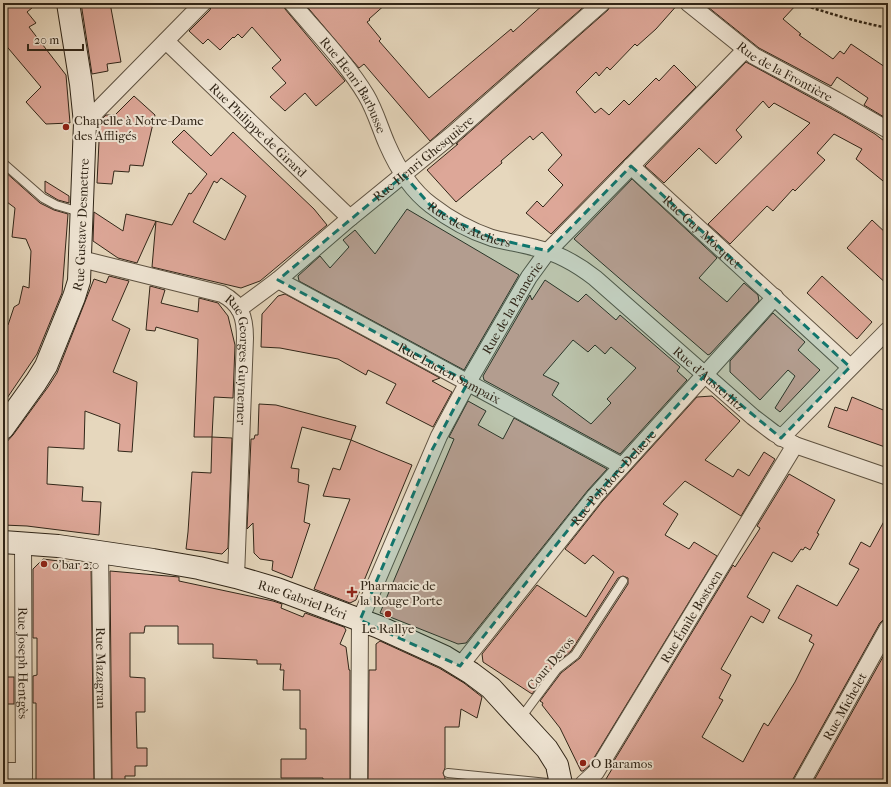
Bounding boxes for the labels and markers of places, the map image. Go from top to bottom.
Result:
place label: Chapelle à Notre-Dame des Affligés [74,113,204,143]
marker: Chapelle à Notre-Dame des Affligés [61,122,71,132]
place label: o'bar 2.0 [52,557,99,572]
marker: o'bar 2.0 [39,559,49,569]
place label: Pharmacie de la Rouge Porte [359,578,443,608]
marker: Pharmacie de la Rouge Porte [347,587,357,597]
marker: Le Rallye [383,609,393,619]
place label: Le Rallye [362,621,415,636]
place label: O Baramos [591,756,652,771]
marker: O Baramos [578,758,588,768]

